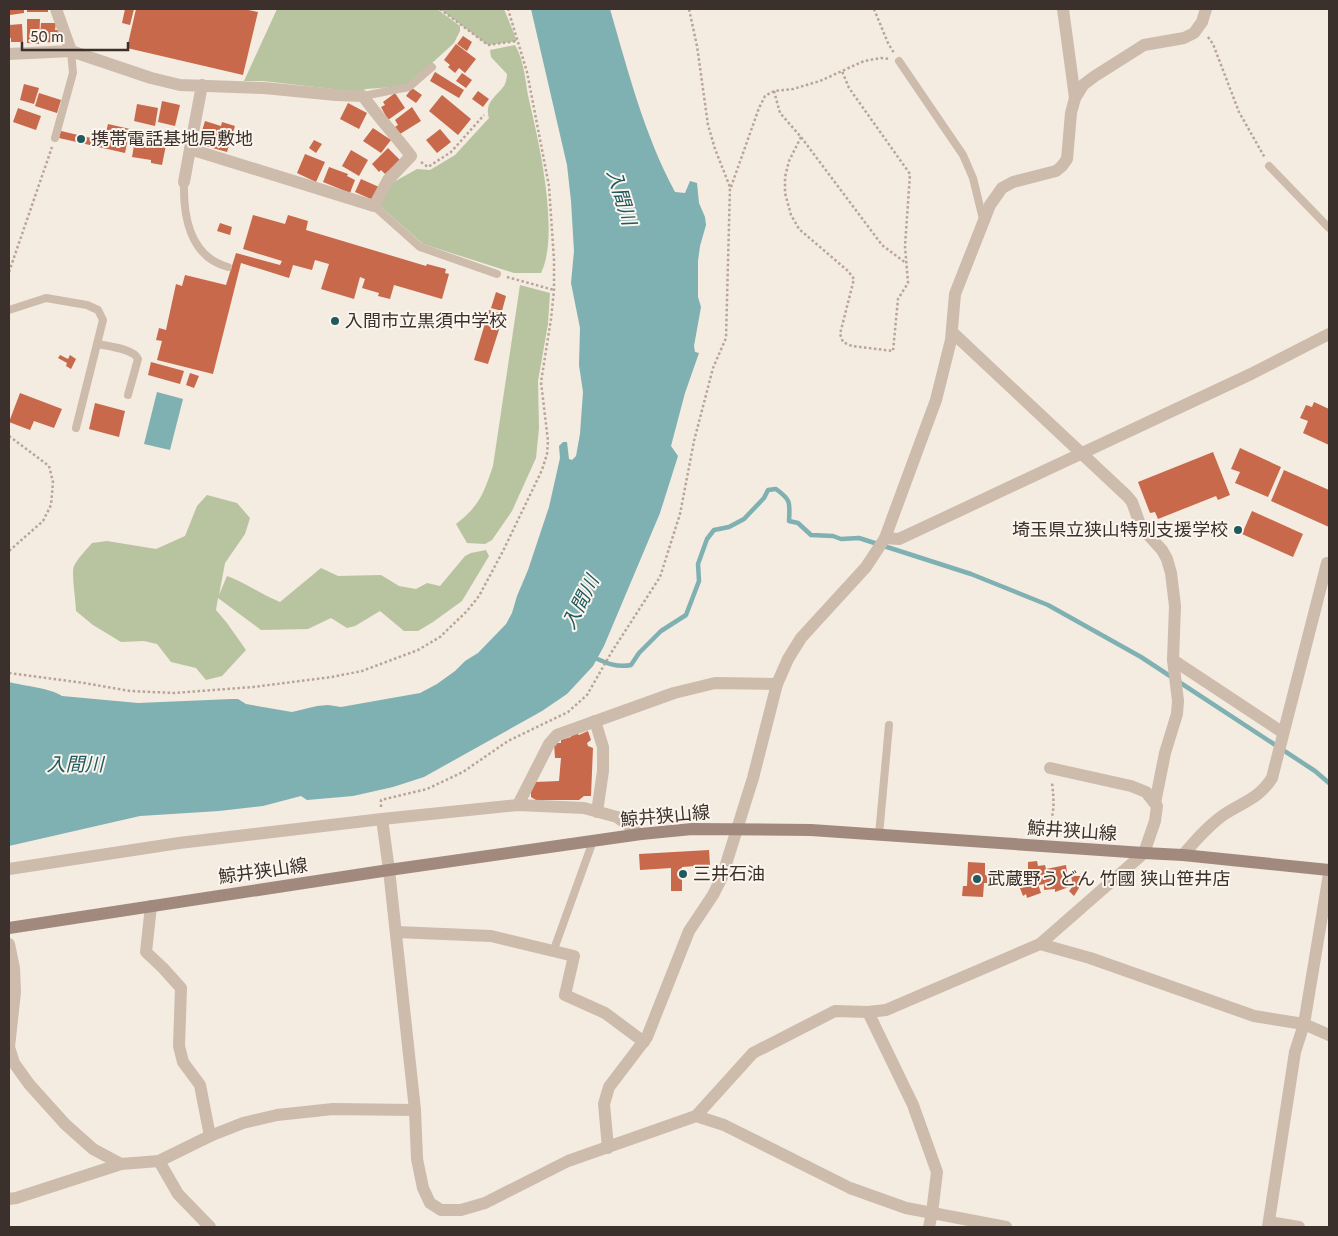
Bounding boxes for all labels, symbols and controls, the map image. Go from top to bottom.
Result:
scale bar [22,20,129,52]
text: 50 m [30,27,64,45]
place label: 携帯電話基地局敷地 [91,127,253,149]
marker: 携帯電話基地局敷地 [75,133,87,145]
water label: 入間川 [603,166,642,229]
place label: 入間市立黒須中学校 [345,309,507,331]
marker: 入間市立黒須中学校 [329,315,341,327]
place label: 埼玉県立狭山特別支援学校 [1012,518,1228,540]
marker: 埼玉県立狭山特別支援学校 [1232,524,1244,536]
water label: 入間川 [556,569,604,632]
water label: 入間川 [46,752,105,775]
street label: 鯨井狭山線 [619,800,711,830]
street label: 鯨井狭山線 [1026,816,1118,844]
street label: 鯨井狭山線 [217,853,309,887]
place label: 三井石油 [693,862,765,884]
place label: 武蔵野うどん 竹國 狭山笹井店 [987,867,1230,889]
marker: 三井石油 [677,868,689,880]
marker: 武蔵野うどん 竹國 狭山笹井店 [971,873,983,885]

